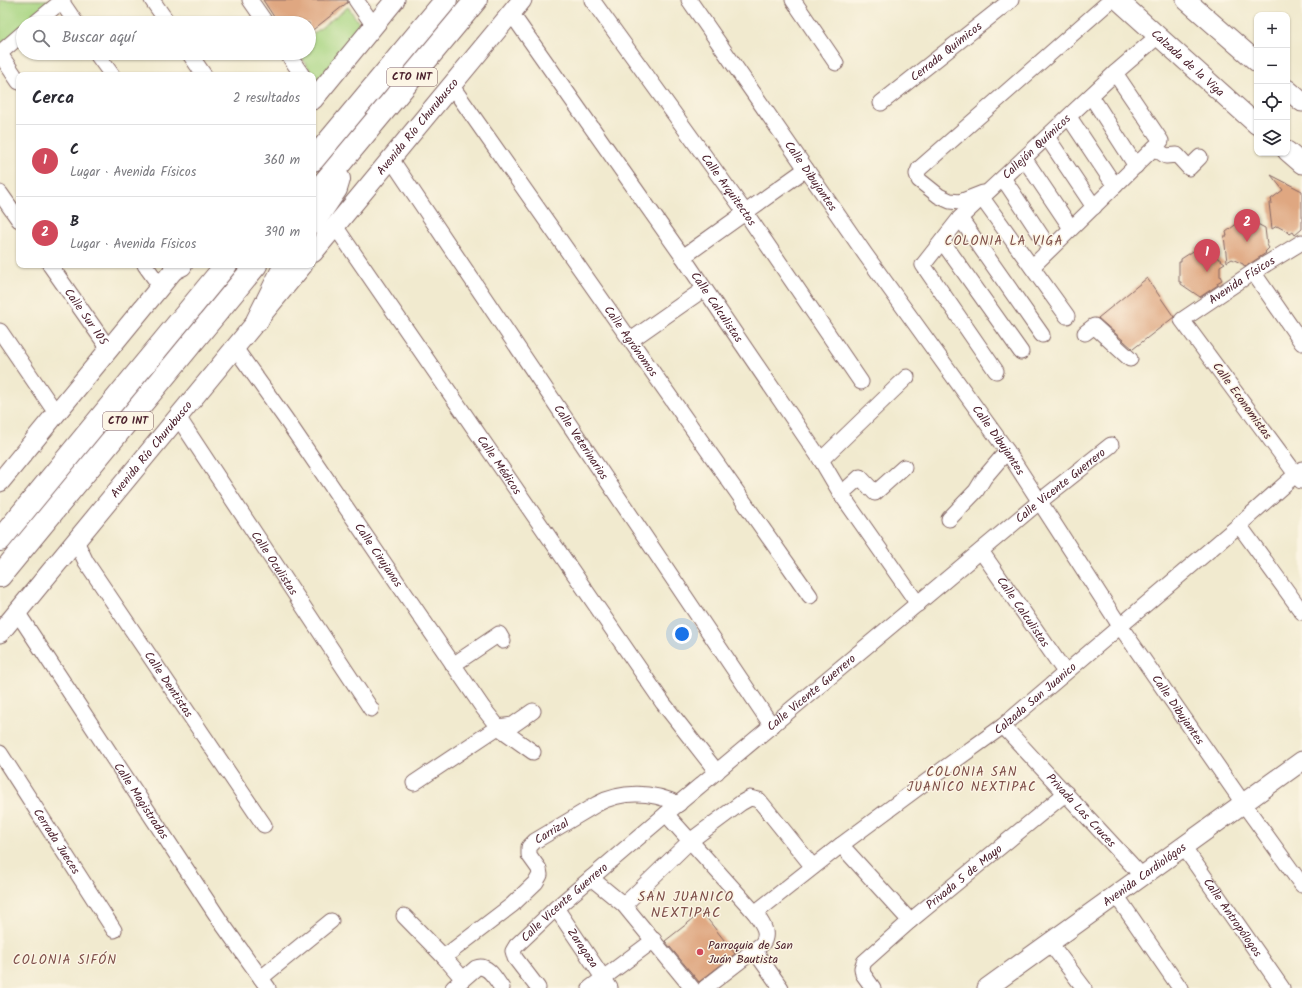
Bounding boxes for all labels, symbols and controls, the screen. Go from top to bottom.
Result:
map controls [1254,12,1290,156]
button: + [1254,12,1290,48]
search box [16,16,316,60]
street label: Cerrada Químicos [906,17,986,86]
street label: Calzada de la Viga [1147,25,1229,101]
text: Buscar aquí [62,26,135,50]
icon: search [30,27,52,49]
button: − [1254,48,1290,84]
road number: CTO INT [387,68,437,86]
street label: Avenida Río Churubusco [372,74,463,179]
button: locate [1254,84,1290,120]
text: Cerca [32,85,74,112]
text: 2 resultados [233,88,300,109]
street label: Callejón Químicos [997,109,1075,184]
button: layers [1254,120,1290,156]
street label: Calle Dibujantes [780,137,842,215]
text: C [70,138,79,162]
text: 1 [43,150,47,171]
text: 360 m [263,150,300,171]
street label: Calle Arquitectos [696,150,761,230]
text: Lugar · Avenida Físicos [70,162,196,183]
pin: 2 [1234,209,1260,242]
text: B [70,210,79,234]
text: 2 [41,222,49,243]
text: 390 m [264,222,300,243]
district label: COLONIA LA VIGA [945,231,1063,252]
text: Lugar · Avenida Físicos [70,234,196,255]
pin: 1 [1194,239,1220,272]
street label: Avenida Físicos [1204,251,1279,309]
street label: Calle Calculistas [686,268,748,346]
street label: Calle Sur 105 [59,284,114,350]
street label: Calle Agrónomos [599,302,663,381]
street label: Calle Economistas [1207,358,1277,444]
street label: Avenida Río Churubusco [106,397,197,502]
street label: Calle Veterinarios [549,401,613,483]
street label: Calle Dibujantes [967,401,1030,479]
road number: CTO INT [103,412,153,430]
street label: Calle Médicos [472,431,527,499]
street label: Calle Vicente Guerrero [1011,443,1110,528]
street label: Calle Cirujanos [350,519,407,591]
street label: Calle Oculistas [246,527,303,599]
street label: Calle Calculistas [992,573,1054,651]
your location [672,624,692,644]
street label: Calle Dentistas [139,647,198,721]
street label: Calle Vicente Guerrero [762,650,860,736]
street label: Calzada San Juanico [990,658,1081,739]
street label: Calle Dibujantes [1147,671,1209,749]
street label: Calle Magistrados [109,759,174,843]
district label: COLONIA SAN JUANICO NEXTIPAC [907,762,1037,798]
street label: Privada Las Cruces [1042,769,1121,852]
street label: Cerrada Jueces [28,804,85,878]
street label: Carrizal [531,813,573,849]
street label: Avenida Cardiológos [1099,838,1190,911]
street label: Privada 5 de Mayo [921,840,1006,914]
street label: Calle Vicente Guerrero [516,858,612,946]
street label: Calle Antropólogos [1198,874,1267,961]
district label: SAN JUANICO NEXTIPAC [638,886,734,924]
street label: Zaragoza [562,924,603,972]
place label: Parroquia de San Juán Bautista [708,936,793,969]
marker: Parroquia de San Juán Bautista [695,947,705,957]
district label: COLONIA SIFÓN [13,950,117,971]

